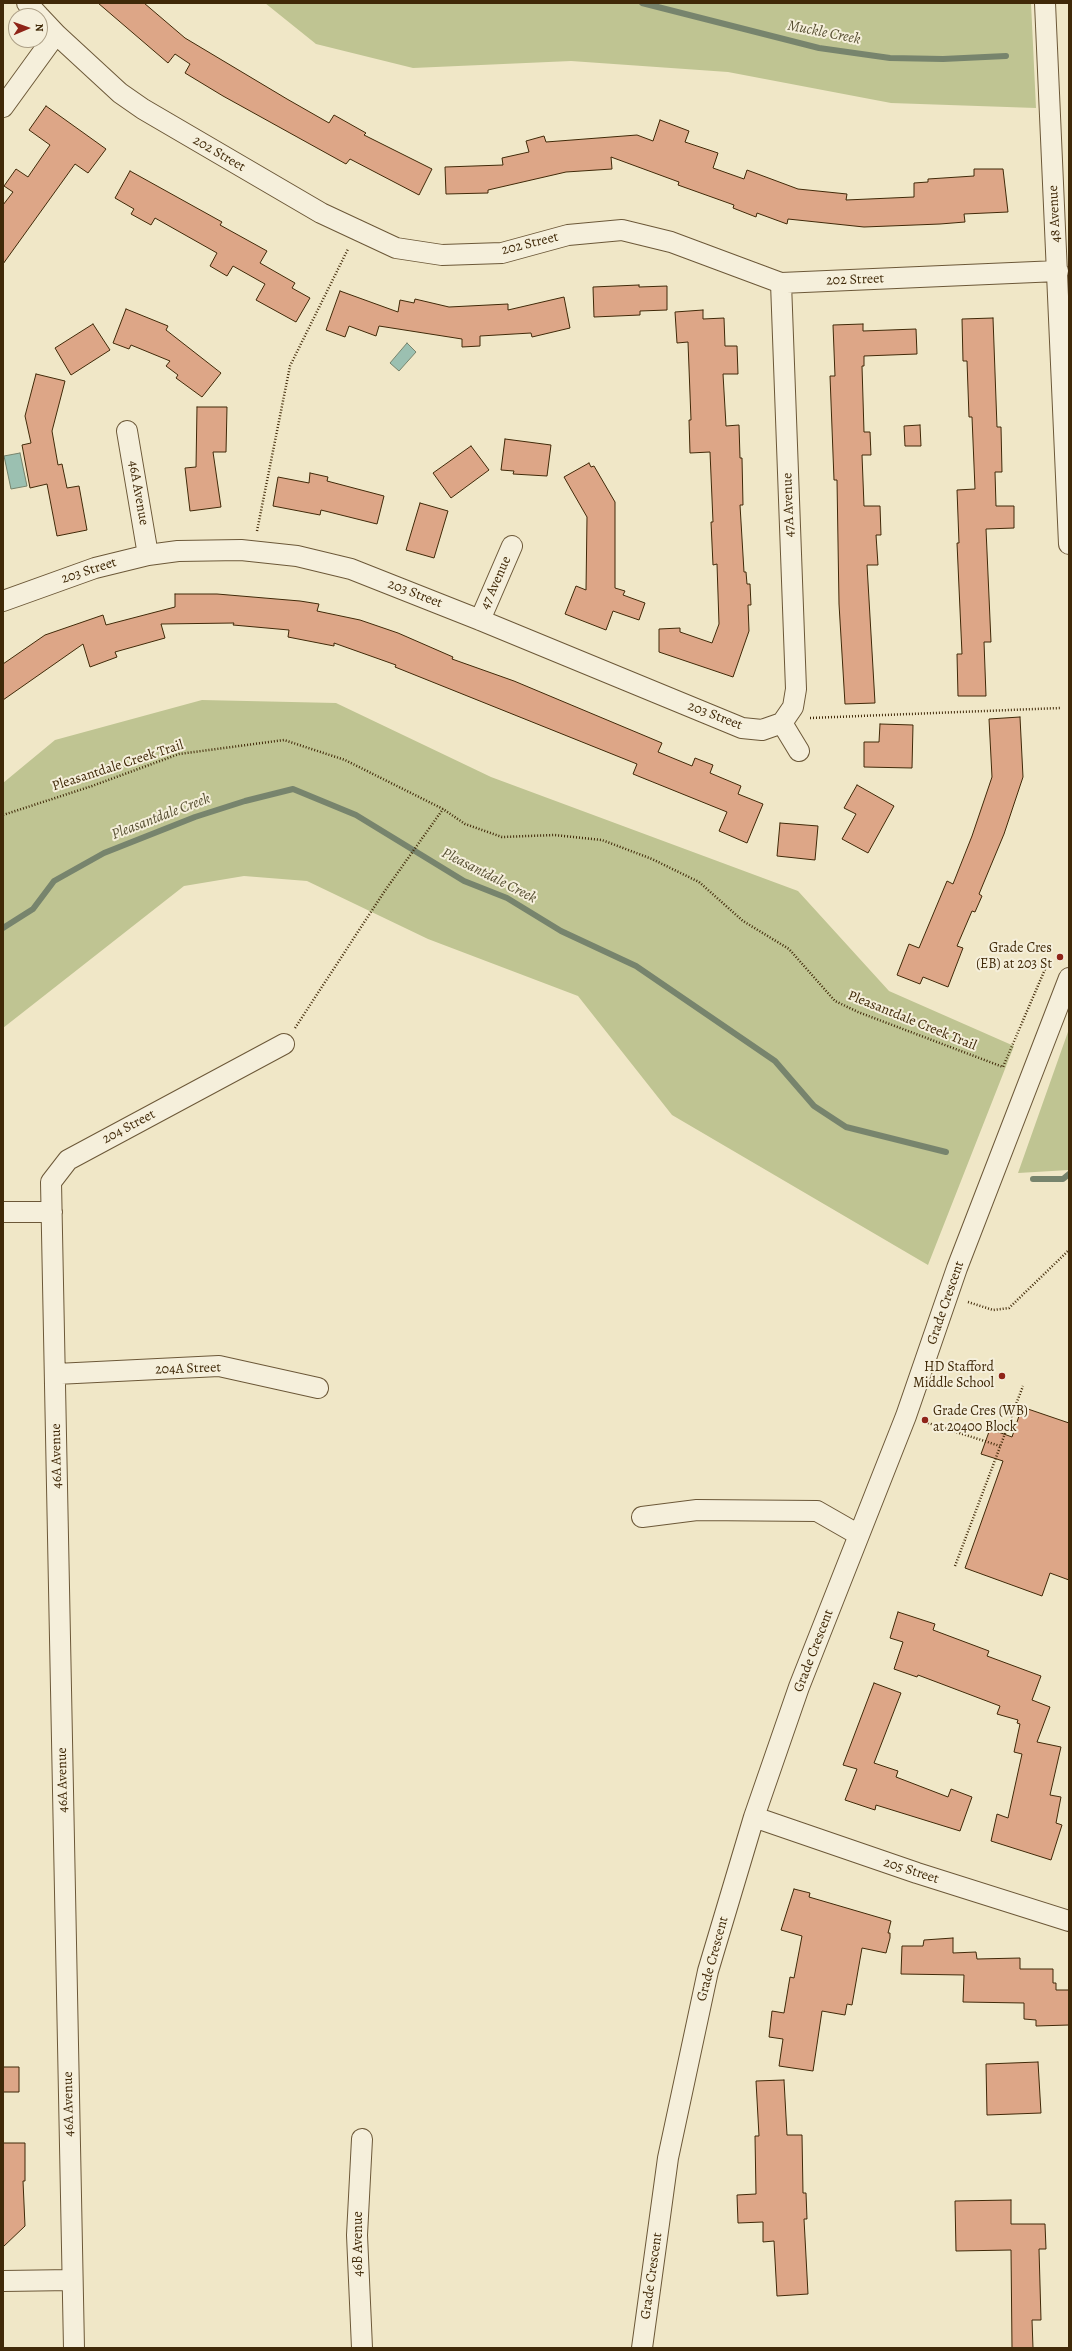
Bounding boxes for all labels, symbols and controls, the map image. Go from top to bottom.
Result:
north arrow [8,8,48,48]
water label: Muckle Creek [786,17,862,49]
text: N [32,23,47,32]
street label: 202 Street [190,132,248,176]
street label: 48 Avenue [1045,185,1065,243]
street label: 202 Street [500,229,560,259]
street label: 202 Street [826,271,884,289]
street label: 46A Avenue [124,459,152,527]
street label: 47A Avenue [779,472,799,538]
street label: 203 Street [59,554,119,588]
street label: 47 Avenue [477,554,515,612]
street label: 203 Street [385,576,445,612]
street label: 203 Street [685,698,745,734]
street label: Pleasantdale Creek Trail [50,737,186,795]
water label: Pleasantdale Creek [109,790,213,844]
water label: Pleasantdale Creek [438,844,540,908]
place label: Grade Cres (EB) at 203 St [976,941,1052,974]
marker: Grade Cres (EB) at 203 St [1055,952,1065,962]
street label: Pleasantdale Creek Trail [845,988,979,1054]
street label: 204 Street [100,1106,158,1148]
street label: Grade Crescent [924,1259,968,1347]
street label: 204A Street [155,1359,221,1379]
place label: HD Stafford Middle School [913,1360,994,1392]
marker: HD Stafford Middle School [997,1371,1007,1381]
place label: Grade Cres (WB) at 20400 Block [933,1404,1028,1436]
marker: Grade Cres (WB) at 20400 Block [920,1415,930,1425]
street label: 46A Avenue [48,1423,66,1489]
street label: Grade Crescent [791,1607,837,1695]
street label: 46A Avenue [54,1747,72,1813]
street label: 205 Street [881,1854,941,1888]
street label: Grade Crescent [694,1915,732,2003]
street label: 46A Avenue [60,2071,78,2137]
street label: 46B Avenue [351,2211,367,2277]
street label: Grade Crescent [638,2232,666,2320]

